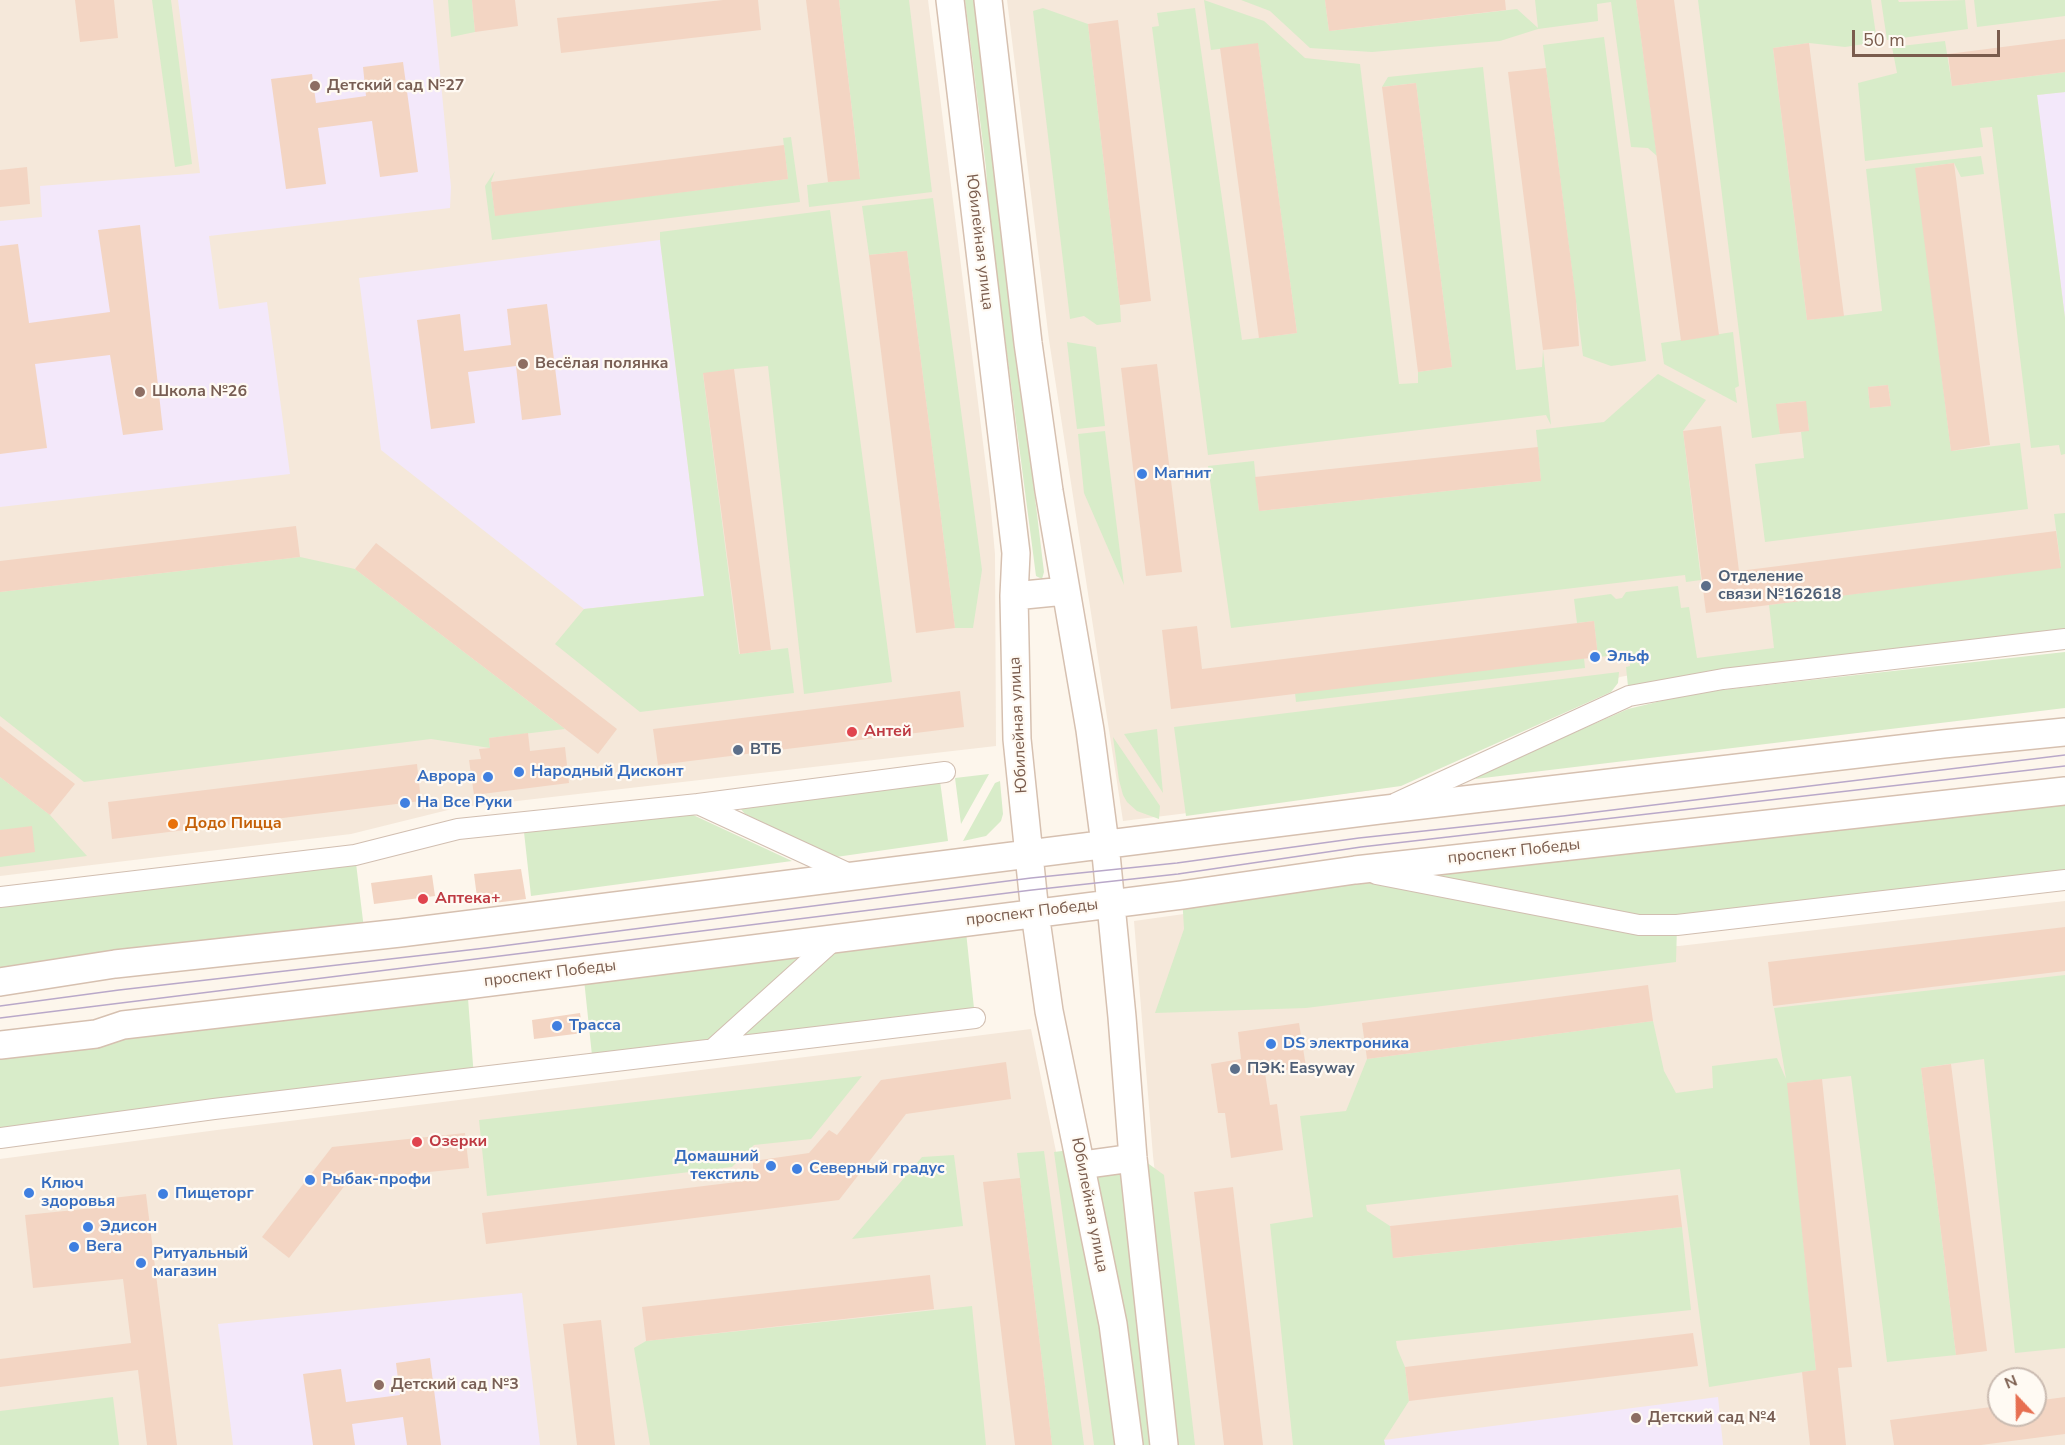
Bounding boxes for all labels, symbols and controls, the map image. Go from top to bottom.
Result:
scale bar [1855,18,2004,56]
text: 50 m [1863,28,1905,52]
place label: Детский сад №27 [327,76,464,96]
marker: Детский сад №27 [308,79,322,93]
street label: Юбилейная улица [961,173,997,311]
place label: Весёлая полянка [535,354,669,374]
marker: Весёлая полянка [516,357,530,371]
place label: Школа №26 [152,382,247,402]
marker: Школа №26 [133,385,147,399]
place label: Магнит [1154,464,1211,484]
marker: Магнит [1135,467,1149,481]
place label: Отделение связи №162618 [1718,567,1841,605]
marker: Отделение связи №162618 [1699,579,1713,593]
place label: Эльф [1607,647,1650,667]
marker: Эльф [1588,650,1602,664]
street label: Юбилейная улица [1006,656,1032,794]
place label: Антей [864,722,912,742]
marker: Антей [845,725,859,739]
place label: ВТБ [750,740,782,760]
marker: ВТБ [731,743,745,757]
place label: Народный Дисконт [531,762,684,782]
marker: Народный Дисконт [512,765,526,779]
place label: Аврора [417,767,476,787]
marker: Аврора [481,770,495,784]
place label: На Все Руки [417,793,512,813]
marker: На Все Руки [398,796,412,810]
place label: Додо Пицца [185,814,282,834]
marker: Додо Пицца [166,817,180,831]
street label: проспект Победы [1447,835,1581,869]
place label: Аптека+ [435,889,500,909]
marker: Аптека+ [416,892,430,906]
street label: проспект Победы [965,895,1099,931]
street label: проспект Победы [483,956,617,992]
place label: Трасса [569,1016,621,1036]
marker: Трасса [550,1019,564,1033]
place label: DS электроника [1283,1034,1409,1054]
marker: DS электроника [1264,1037,1278,1051]
place label: ПЭК: Easyway [1247,1059,1355,1079]
marker: ПЭК: Easyway [1228,1062,1242,1076]
place label: Озерки [429,1132,487,1152]
marker: Озерки [410,1135,424,1149]
street label: Юбилейная улица [1066,1136,1112,1274]
place label: Домашний текстиль [674,1147,759,1185]
marker: Домашний текстиль [764,1159,778,1173]
place label: Северный градус [809,1159,945,1179]
marker: Северный градус [790,1162,804,1176]
place label: Рыбак-профи [322,1170,431,1190]
marker: Рыбак-профи [303,1173,317,1187]
place label: Ключ здоровья [41,1174,115,1212]
place label: Пищеторг [175,1184,254,1204]
marker: Ключ здоровья [22,1186,36,1200]
marker: Пищеторг [156,1187,170,1201]
place label: Эдисон [100,1217,157,1237]
marker: Эдисон [81,1220,95,1234]
place label: Вега [86,1237,122,1257]
marker: Вега [67,1240,81,1254]
place label: Ритуальный магазин [153,1244,248,1282]
marker: Ритуальный магазин [134,1256,148,1270]
north arrow [1987,1367,2047,1427]
text: N [2001,1370,2021,1395]
place label: Детский сад №3 [391,1375,519,1395]
marker: Детский сад №3 [372,1378,386,1392]
place label: Детский сад №4 [1648,1408,1776,1428]
marker: Детский сад №4 [1629,1411,1643,1425]

